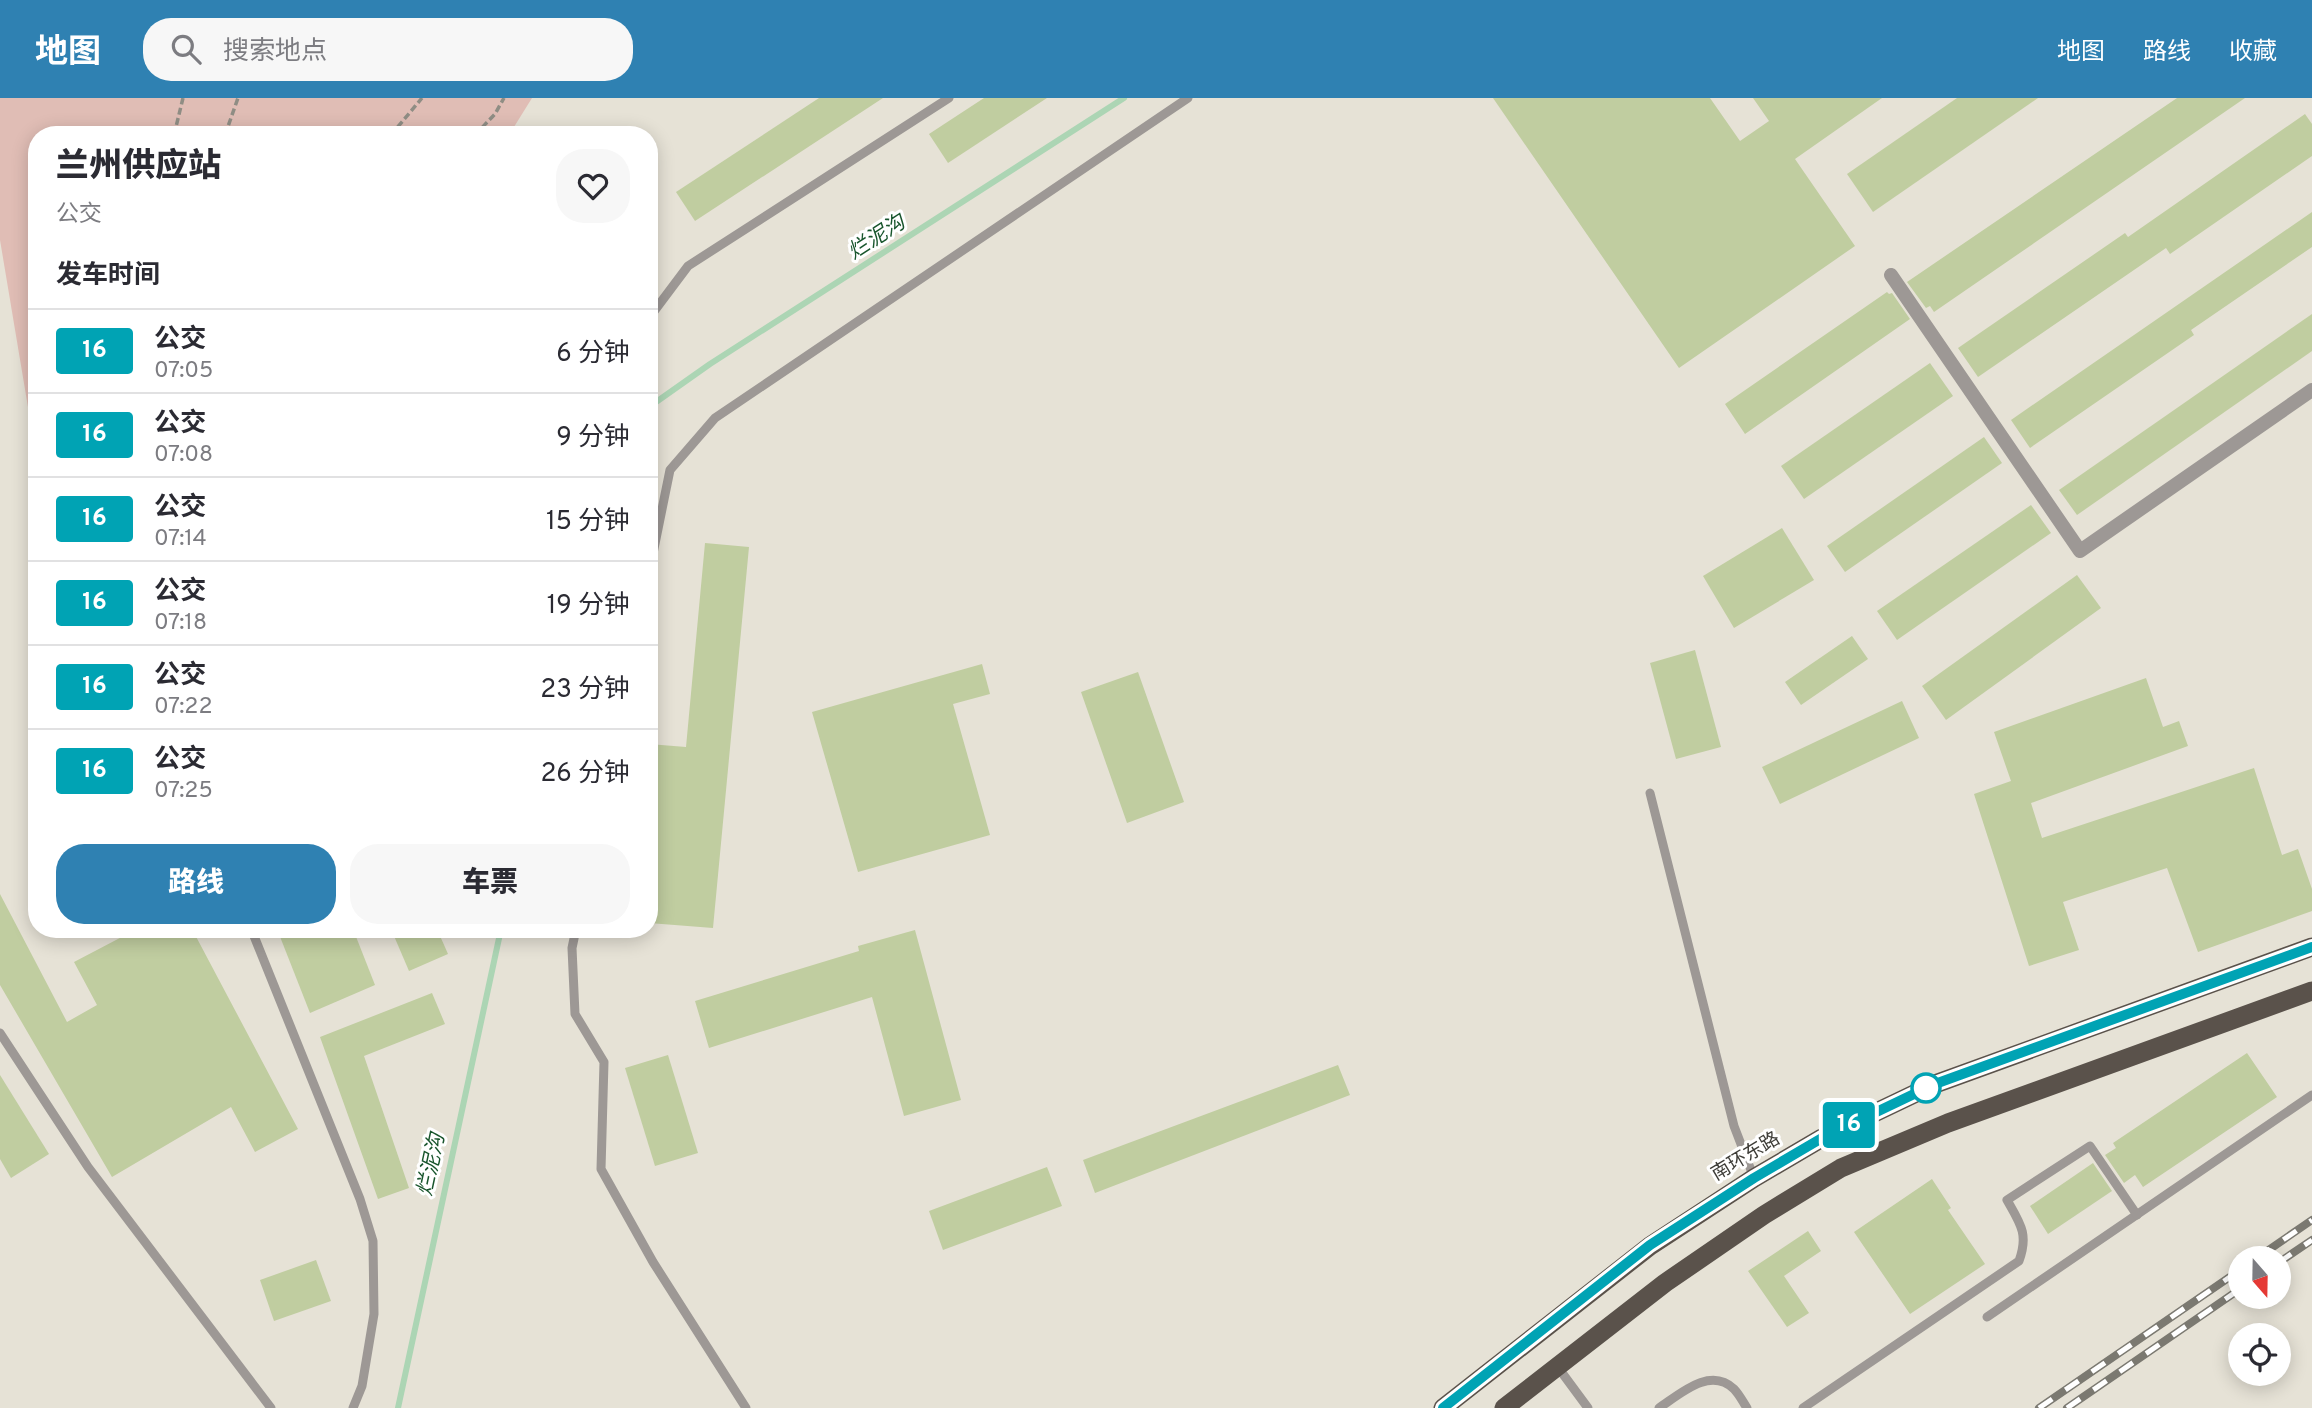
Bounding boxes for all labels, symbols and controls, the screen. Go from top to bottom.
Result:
search box [143,18,633,81]
icon: search [167,30,205,68]
text: 地图 [35,33,101,75]
text: 搜索地点 [223,36,327,69]
text: 地图 [2057,38,2105,68]
text: 路线 [2143,38,2191,68]
text: 收藏 [2229,38,2277,68]
text: 兰州供应站 [56,147,221,189]
button: heart [556,149,630,223]
text: 公交 [56,201,102,230]
water label: 烂泥沟 [843,208,912,266]
text: 发车时间 [56,260,160,293]
text: 公交 [154,324,206,357]
text: 16 [82,336,107,366]
text: 6 分钟 [556,338,630,371]
text: 07:05 [154,357,213,386]
text: 公交 [154,408,206,441]
text: 16 [82,420,107,450]
text: 9 分钟 [556,422,630,455]
text: 07:08 [154,441,213,470]
text: 公交 [154,492,206,525]
text: 16 [82,504,107,534]
text: 15 分钟 [546,506,630,539]
text: 07:14 [154,525,207,554]
text: 公交 [154,576,206,609]
text: 16 [82,588,107,618]
text: 19 分钟 [547,590,630,623]
text: 07:18 [154,609,207,638]
text: 公交 [154,660,206,693]
text: 16 [82,672,107,702]
text: 23 分钟 [540,674,630,707]
text: 07:22 [154,693,213,722]
text: 公交 [154,744,206,777]
text: 16 [82,756,107,786]
text: 26 分钟 [540,758,630,791]
text: 07:25 [154,777,213,806]
button: 路线 [56,844,336,924]
button: 车票 [350,844,630,924]
unlabelled marker [1911,1073,1941,1103]
line badge: 16 [1818,1102,1881,1148]
text: 16 [1837,1110,1861,1140]
street label: 南环东路 [1707,1127,1785,1187]
water label: 烂泥沟 [412,1129,452,1199]
north arrow [2228,1246,2291,1309]
map controls [2228,1246,2291,1386]
button: locate [2228,1323,2291,1386]

